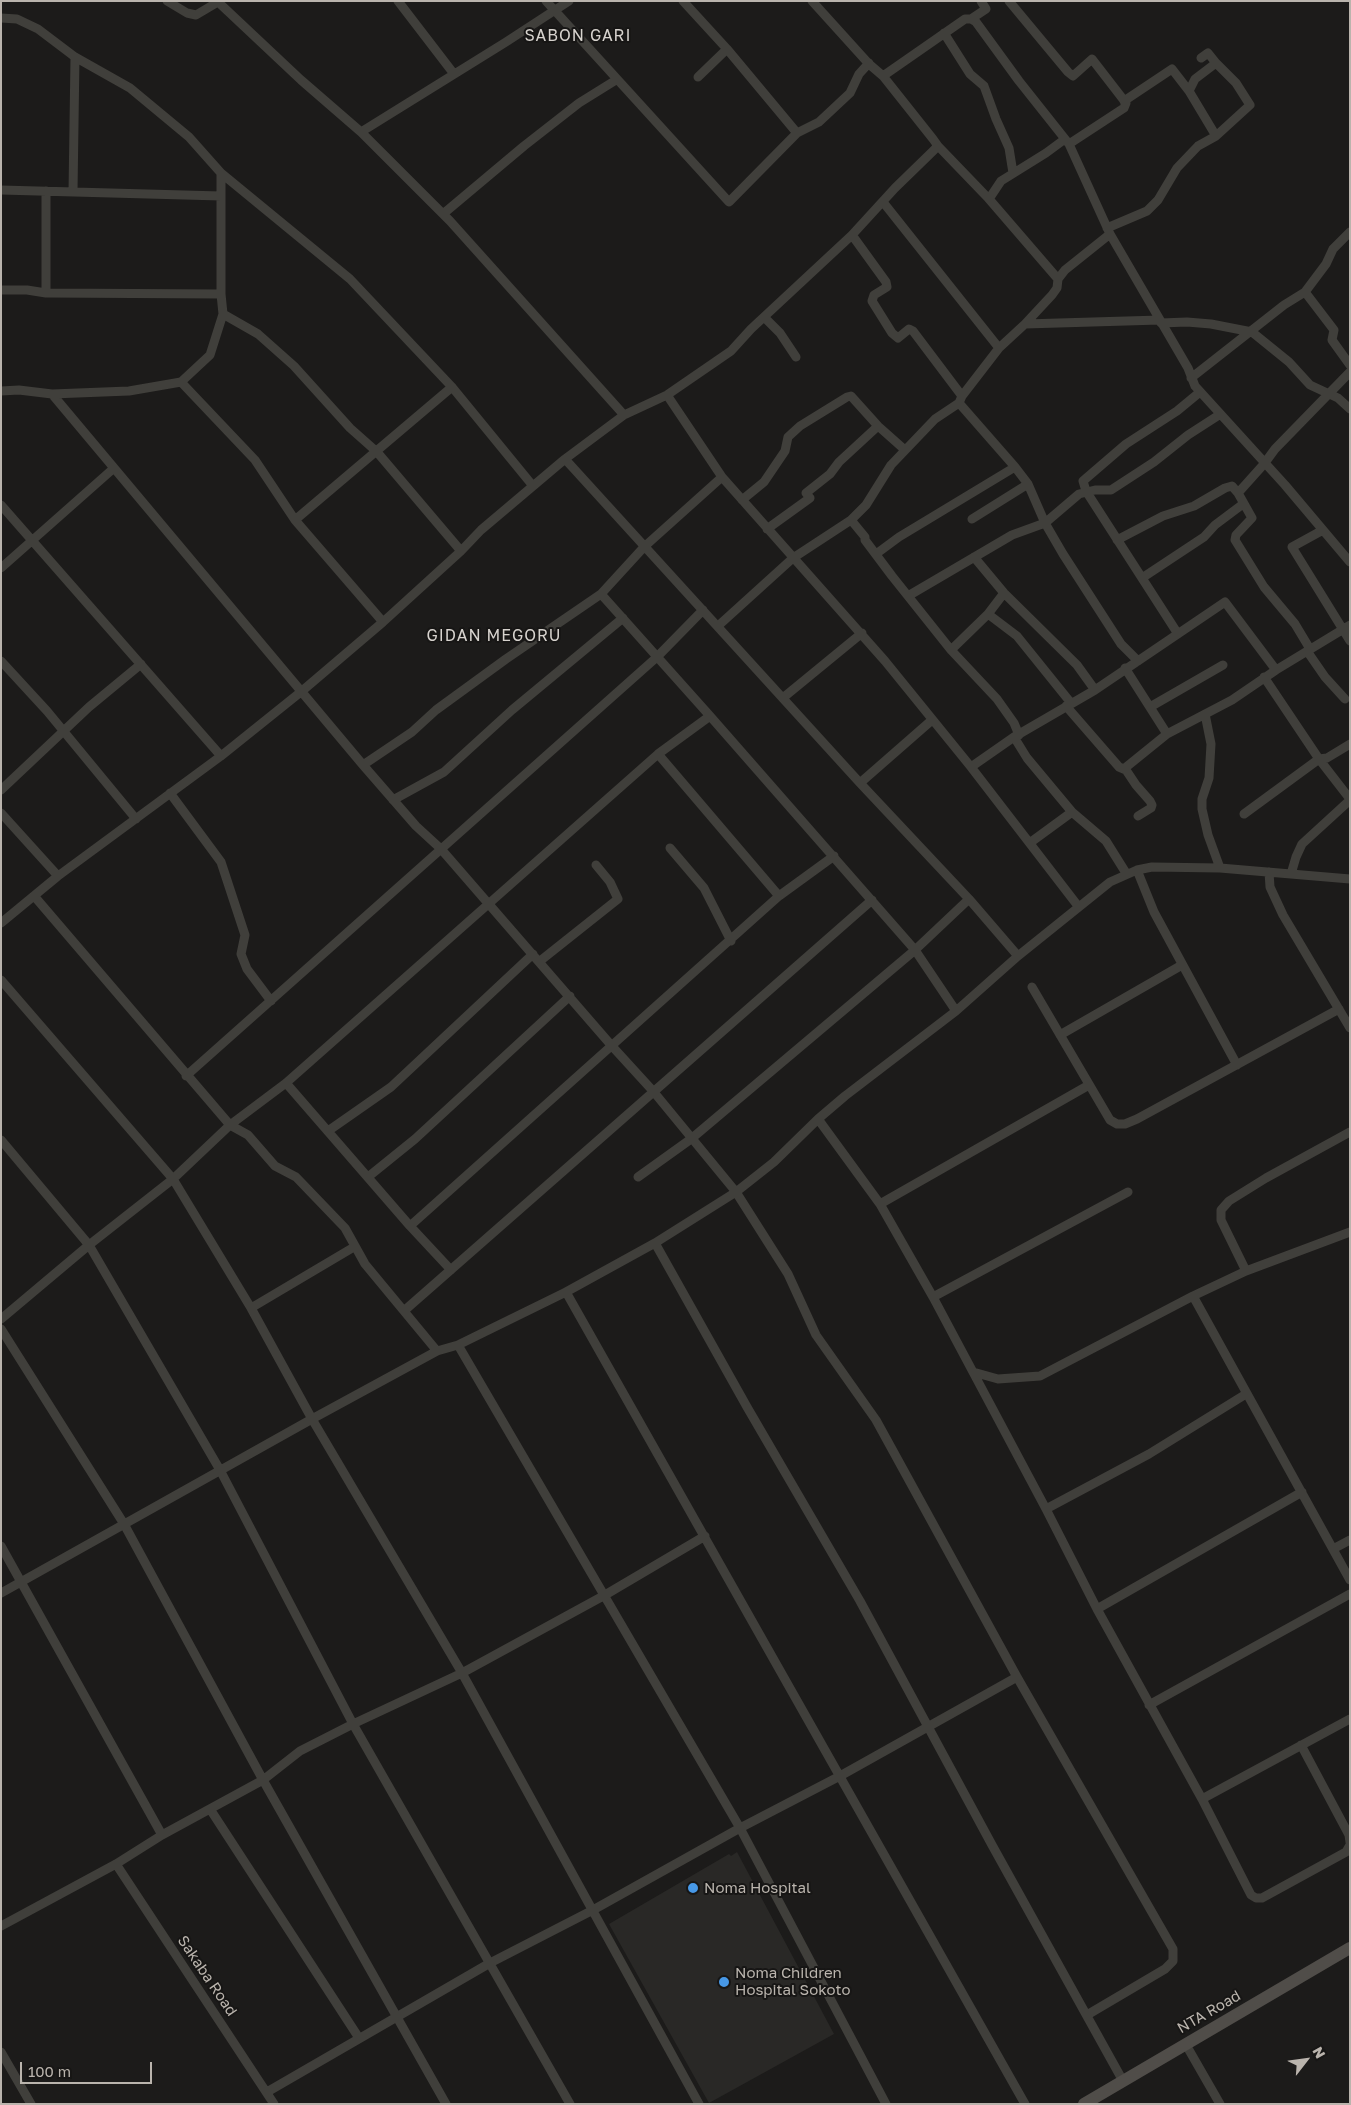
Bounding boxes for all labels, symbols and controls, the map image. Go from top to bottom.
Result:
district label: SABON GARI [523,26,633,46]
district label: GIDAN MEGORU [425,626,563,646]
place label: Noma Hospital [704,1879,811,1897]
marker: Noma Hospital [686,1881,700,1895]
street label: Sakaba Road [174,1932,240,2020]
place label: Noma Children Hospital Sokoto [735,1964,850,1999]
marker: Noma Children Hospital Sokoto [717,1975,731,1989]
street label: NTA Road [1174,1987,1244,2037]
north arrow [1281,2035,1331,2085]
text: N [1309,2043,1329,2061]
scale bar [22,2052,155,2084]
text: 100 m [28,2062,71,2080]

